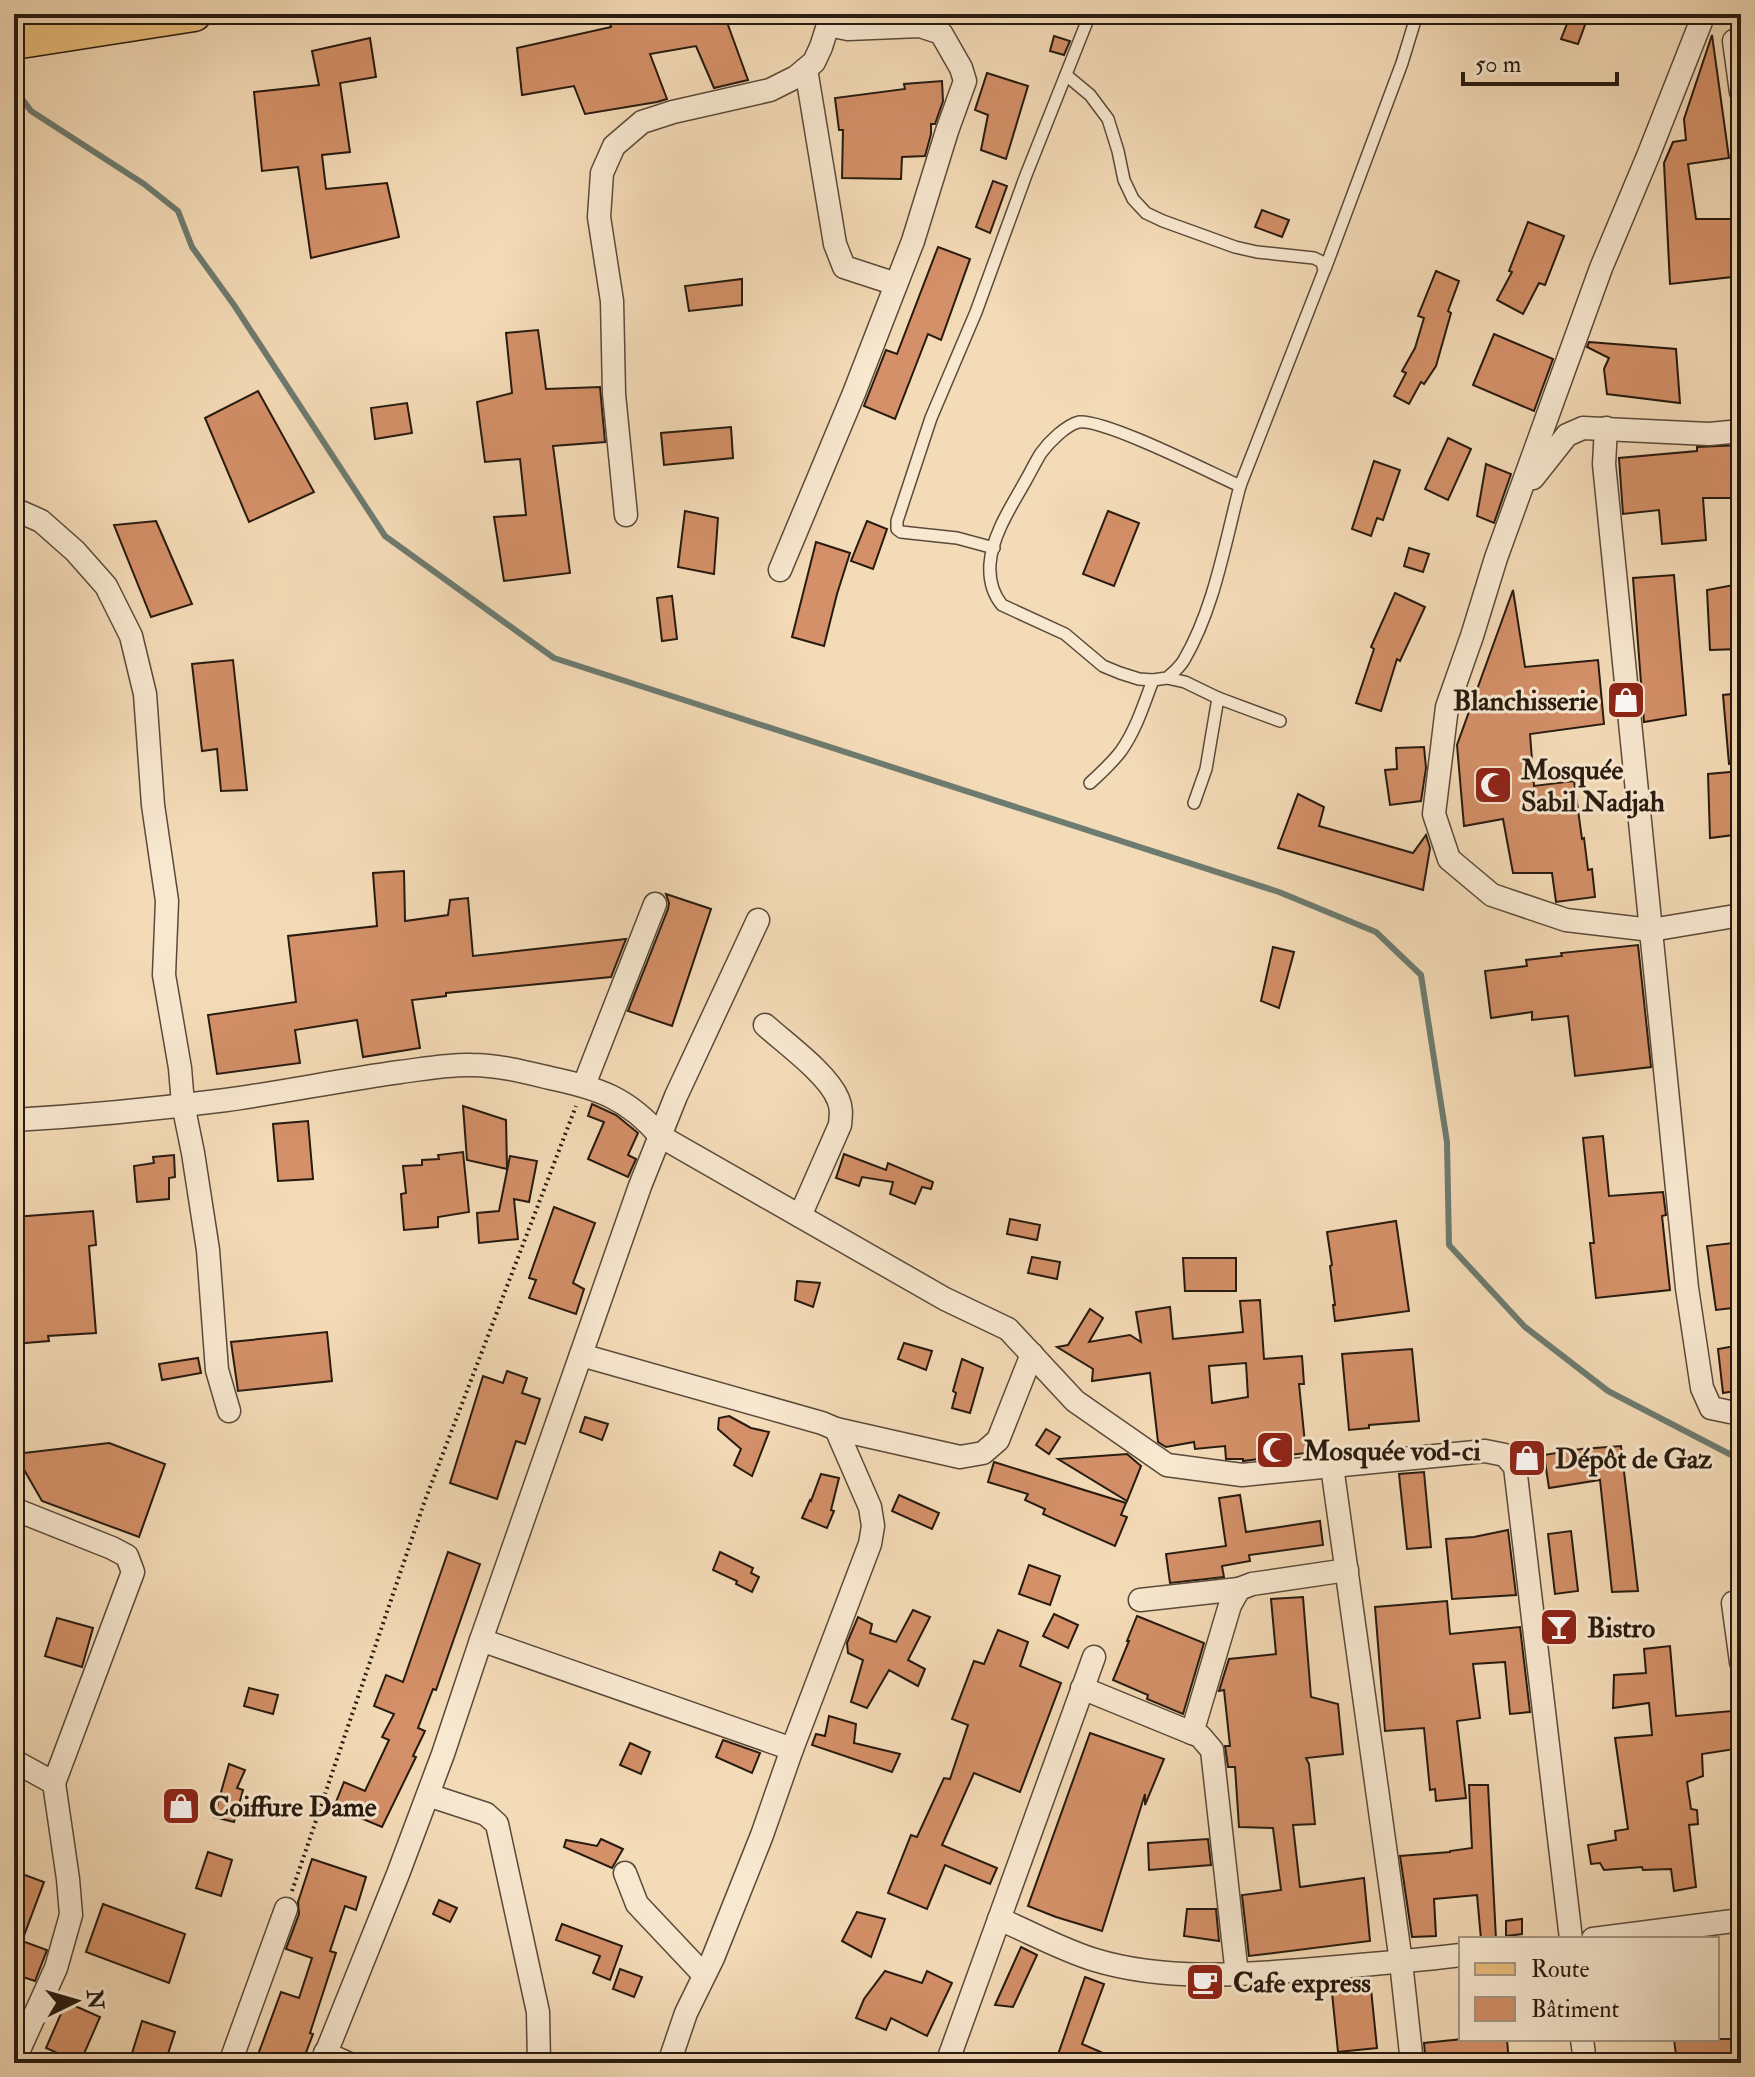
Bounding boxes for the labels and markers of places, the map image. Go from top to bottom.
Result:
shop icon: Blanchisserie [1605,679,1647,721]
place label: Blanchisserie [1453,684,1598,719]
place label: Mosquée Sabil Nadjah [1520,753,1665,820]
mosque icon: Mosquée Sabil Nadjah [1472,764,1514,806]
mosque icon: Mosquée vod-ci [1254,1429,1296,1471]
place label: Mosquée vod-ci [1302,1434,1481,1469]
shop icon: Dépôt de Gaz [1506,1437,1548,1479]
place label: Dépôt de Gaz [1555,1442,1713,1477]
bar icon: Bistro [1538,1606,1580,1648]
place label: Bistro [1587,1611,1656,1646]
shop icon: Coiffure Dame [160,1785,202,1827]
place label: Coiffure Dame [209,1790,377,1825]
cafe icon: Cafe express [1184,1961,1226,2003]
place label: Cafe express [1233,1966,1371,2001]

